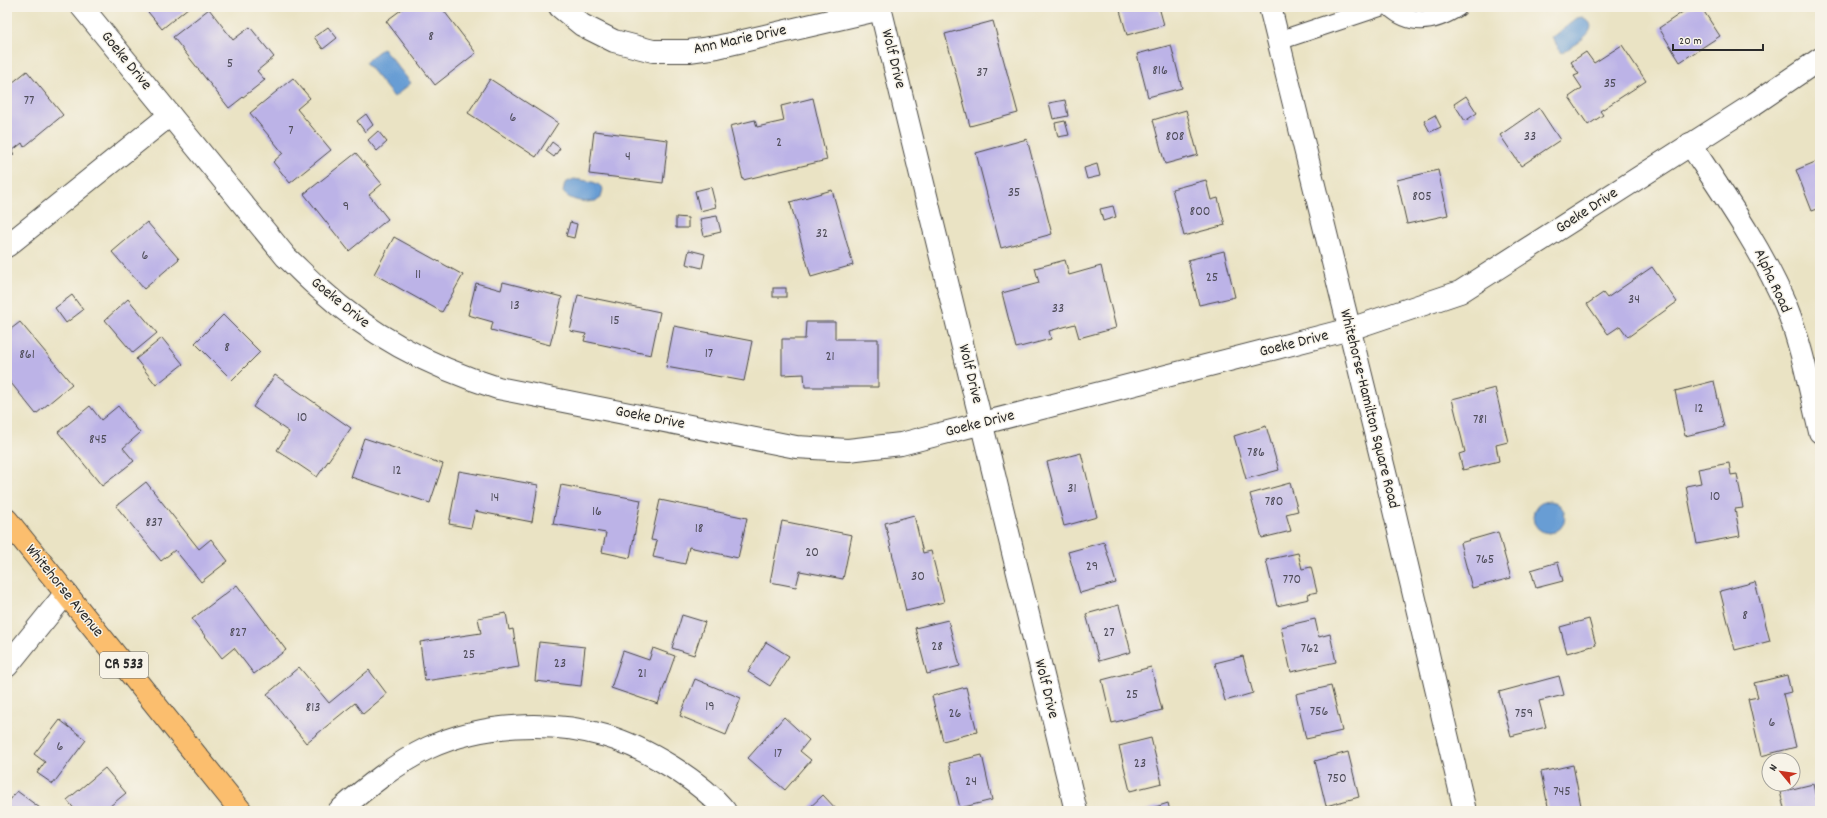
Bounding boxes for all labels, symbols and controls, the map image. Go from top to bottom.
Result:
street label: Ann Marie Drive [691,19,789,61]
street label: Goeke Drive [95,26,157,96]
scale bar [1673,26,1763,52]
house number: 8 [428,27,434,47]
street label: Wolf Drive [875,27,911,91]
text: 20 m [1679,33,1702,50]
house number: 5 [227,54,233,74]
house number: 816 [1152,61,1168,81]
house number: 37 [976,63,988,83]
house number: 35 [1604,74,1616,94]
house number: 77 [24,91,34,111]
house number: 6 [510,108,517,128]
house number: 7 [288,121,294,141]
house number: 808 [1166,127,1185,147]
house number: 33 [1524,127,1536,147]
house number: 2 [776,133,782,153]
house number: 4 [625,147,631,167]
street label: Goeke Drive [1551,182,1623,240]
house number: 35 [1008,183,1020,203]
house number: 805 [1412,187,1432,207]
house number: 9 [343,197,349,217]
house number: 800 [1190,202,1210,222]
house number: 32 [816,224,828,244]
street label: Alpha Road [1747,245,1797,317]
house number: 6 [142,246,149,266]
house number: 11 [415,265,421,285]
house number: 25 [1206,268,1218,288]
street label: Goeke Drive [305,272,375,334]
house number: 34 [1628,290,1640,310]
house number: 13 [510,296,520,316]
house number: 33 [1052,299,1064,319]
street label: Whitehorse-Hamilton Square Road [1333,307,1405,511]
house number: 15 [610,311,620,331]
street label: Goeke Drive [1257,324,1331,364]
house number: 8 [224,338,230,358]
street label: Wolf Drive [952,342,988,406]
house number: 17 [705,344,713,364]
house number: 861 [19,345,35,365]
house number: 21 [825,347,835,367]
house number: 12 [1694,399,1704,419]
street label: Goeke Drive [613,400,687,436]
street label: Goeke Drive [943,404,1017,444]
house number: 10 [297,408,307,428]
house number: 781 [1473,410,1487,430]
house number: 845 [89,430,107,450]
house number: 786 [1247,443,1265,463]
house number: 12 [392,461,402,481]
house number: 31 [1067,479,1077,499]
house number: 10 [1710,487,1720,507]
house number: 14 [491,488,499,508]
house number: 780 [1265,492,1283,512]
house number: 16 [592,502,602,522]
house number: 837 [145,513,163,533]
house number: 18 [695,519,704,539]
street label: Whitehorse Avenue [19,539,109,643]
house number: 20 [805,543,819,563]
house number: 765 [1476,550,1494,570]
house number: 29 [1086,557,1098,577]
house number: 30 [911,567,925,587]
house number: 770 [1283,570,1301,590]
house number: 8 [1742,606,1748,626]
house number: 827 [229,623,247,643]
house number: 27 [1103,623,1115,643]
house number: 28 [931,637,943,657]
house number: 762 [1301,639,1319,659]
house number: 25 [463,645,475,665]
road number: CR 533 [100,652,148,678]
house number: 23 [554,654,566,674]
street label: Wolf Drive [1028,657,1064,721]
house number: 21 [637,664,647,684]
house number: 25 [1126,685,1138,705]
house number: 19 [705,697,715,717]
house number: 813 [306,698,320,718]
house number: 756 [1310,702,1328,722]
house number: 26 [949,704,962,724]
house number: 759 [1515,704,1533,724]
house number: 6 [1769,713,1776,733]
house number: 6 [57,737,64,757]
house number: 17 [774,744,782,764]
north arrow [1761,752,1801,792]
house number: 23 [1134,754,1146,774]
text: N [1766,761,1783,774]
house number: 750 [1327,769,1347,789]
house number: 24 [965,772,977,792]
house number: 745 [1553,782,1571,802]

